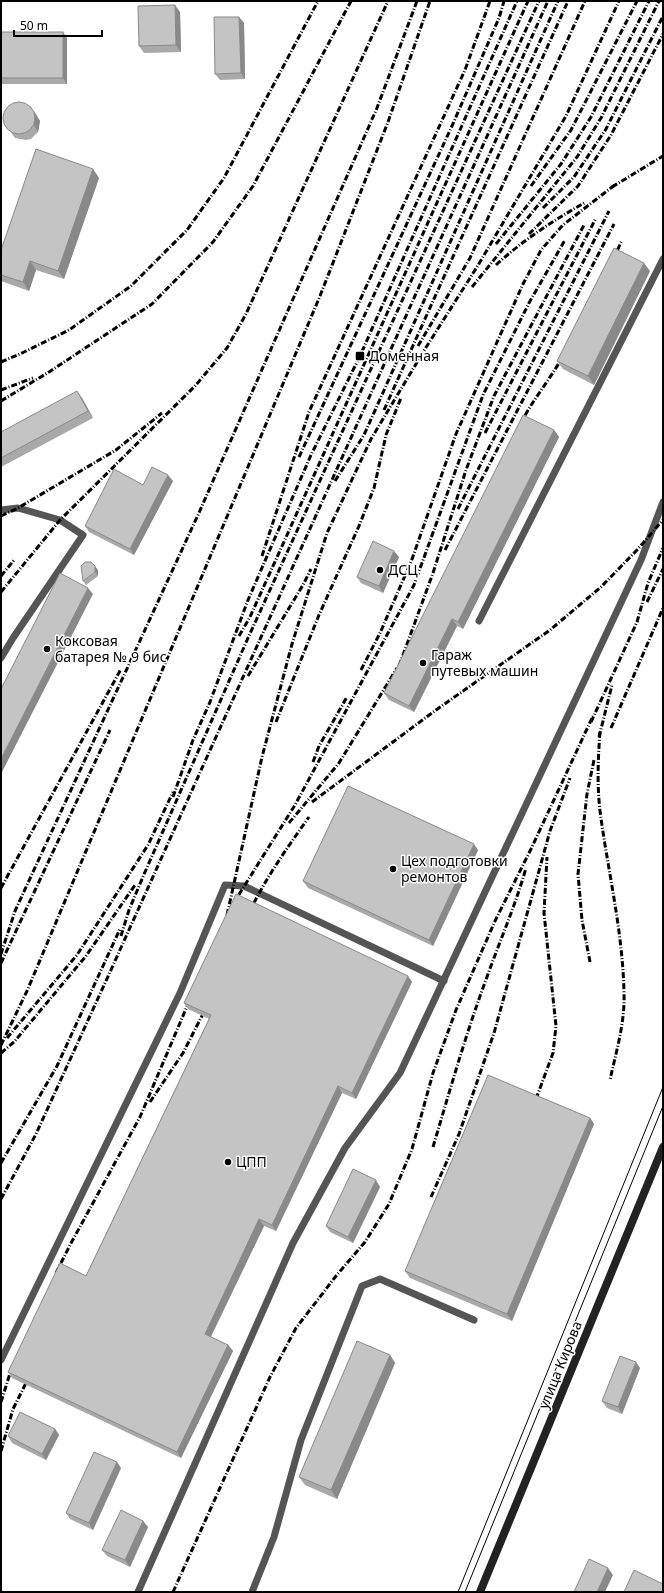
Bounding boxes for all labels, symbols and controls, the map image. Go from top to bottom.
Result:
scale bar [14,12,102,38]
text: 50 m [20,17,48,34]
place label: Доменная [369,346,439,365]
marker: Доменная [354,350,366,362]
place label: ДСЦ [388,560,418,579]
marker: ДСЦ [375,565,385,575]
place label: Коксовая батарея № 9 бис [55,631,167,666]
marker: Коксовая батарея № 9 бис [42,644,52,654]
place label: Гараж путевых машин [431,645,538,680]
marker: Гараж путевых машин [418,658,428,668]
place label: Цех подготовки ремонтов [401,851,508,886]
marker: Цех подготовки ремонтов [388,864,398,874]
place label: ЦПП [236,1152,267,1171]
marker: ЦПП [223,1157,233,1167]
street label: улица Кирова [533,1318,586,1412]

